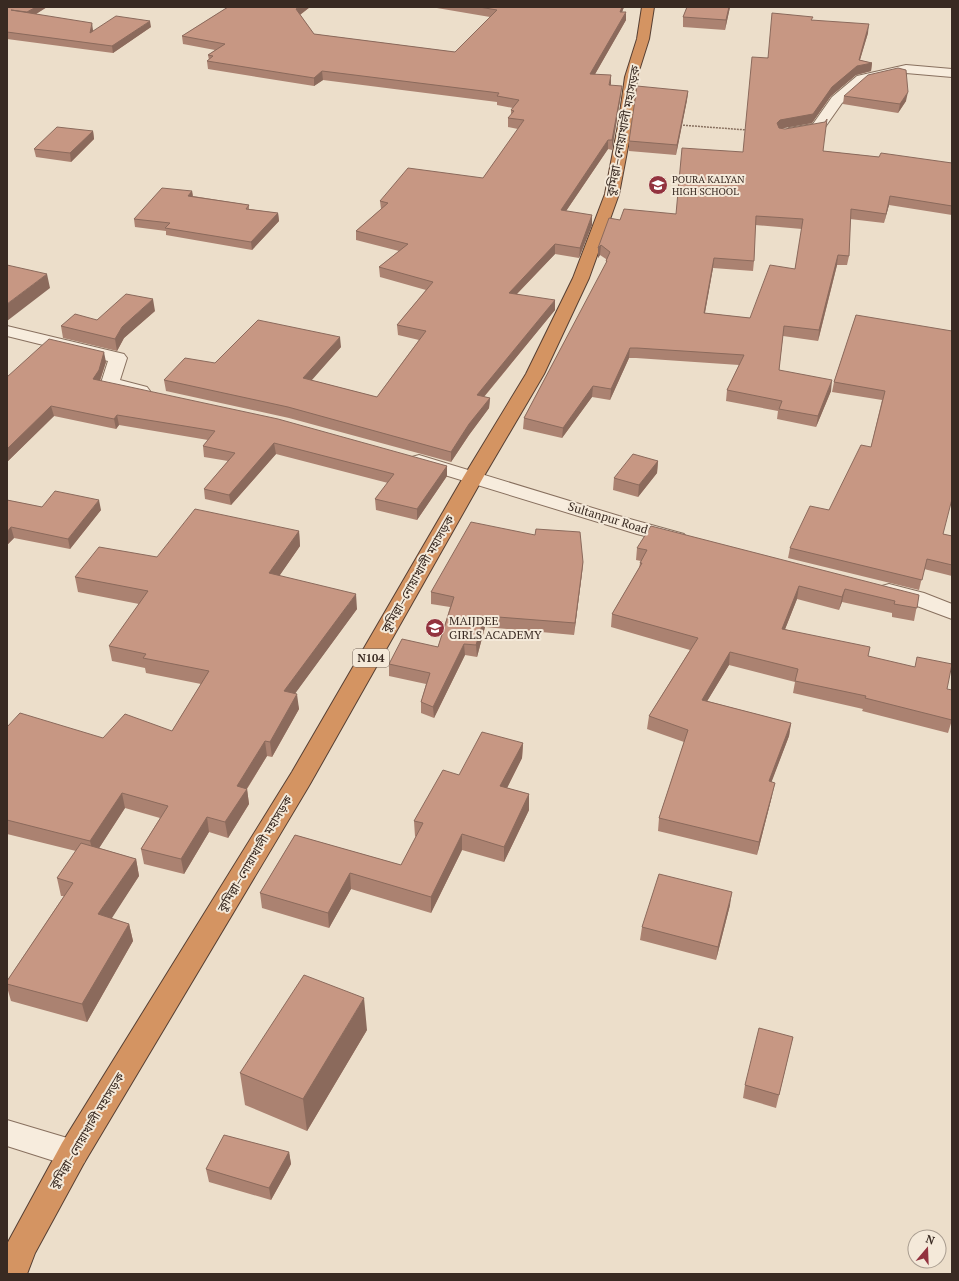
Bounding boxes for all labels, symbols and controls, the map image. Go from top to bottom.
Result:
street label: কুমিল্লা–নোয়াখালী মহাসড়ক [602,64,644,199]
place label: POURA KALYAN HIGH SCHOOL [672,173,745,198]
school or university icon: POURA KALYAN HIGH SCHOOL [647,174,669,196]
street label: Sultanpur Road [566,498,650,537]
street label: কুমিল্লা–নোয়াখালী মহাসড়ক [377,512,458,636]
place label: MAIJDEE GIRLS ACADEMY [449,613,542,642]
school or university icon: MAIJDEE GIRLS ACADEMY [424,617,446,639]
road number: N104 [353,649,389,667]
street label: কুমিল্লা–নোয়াখালী মহাসড়ক [213,793,296,916]
street label: কুমিল্লা–নোয়াখালী মহাসড়ক [45,1070,128,1193]
north arrow [907,1229,947,1269]
text: N [924,1232,937,1248]

